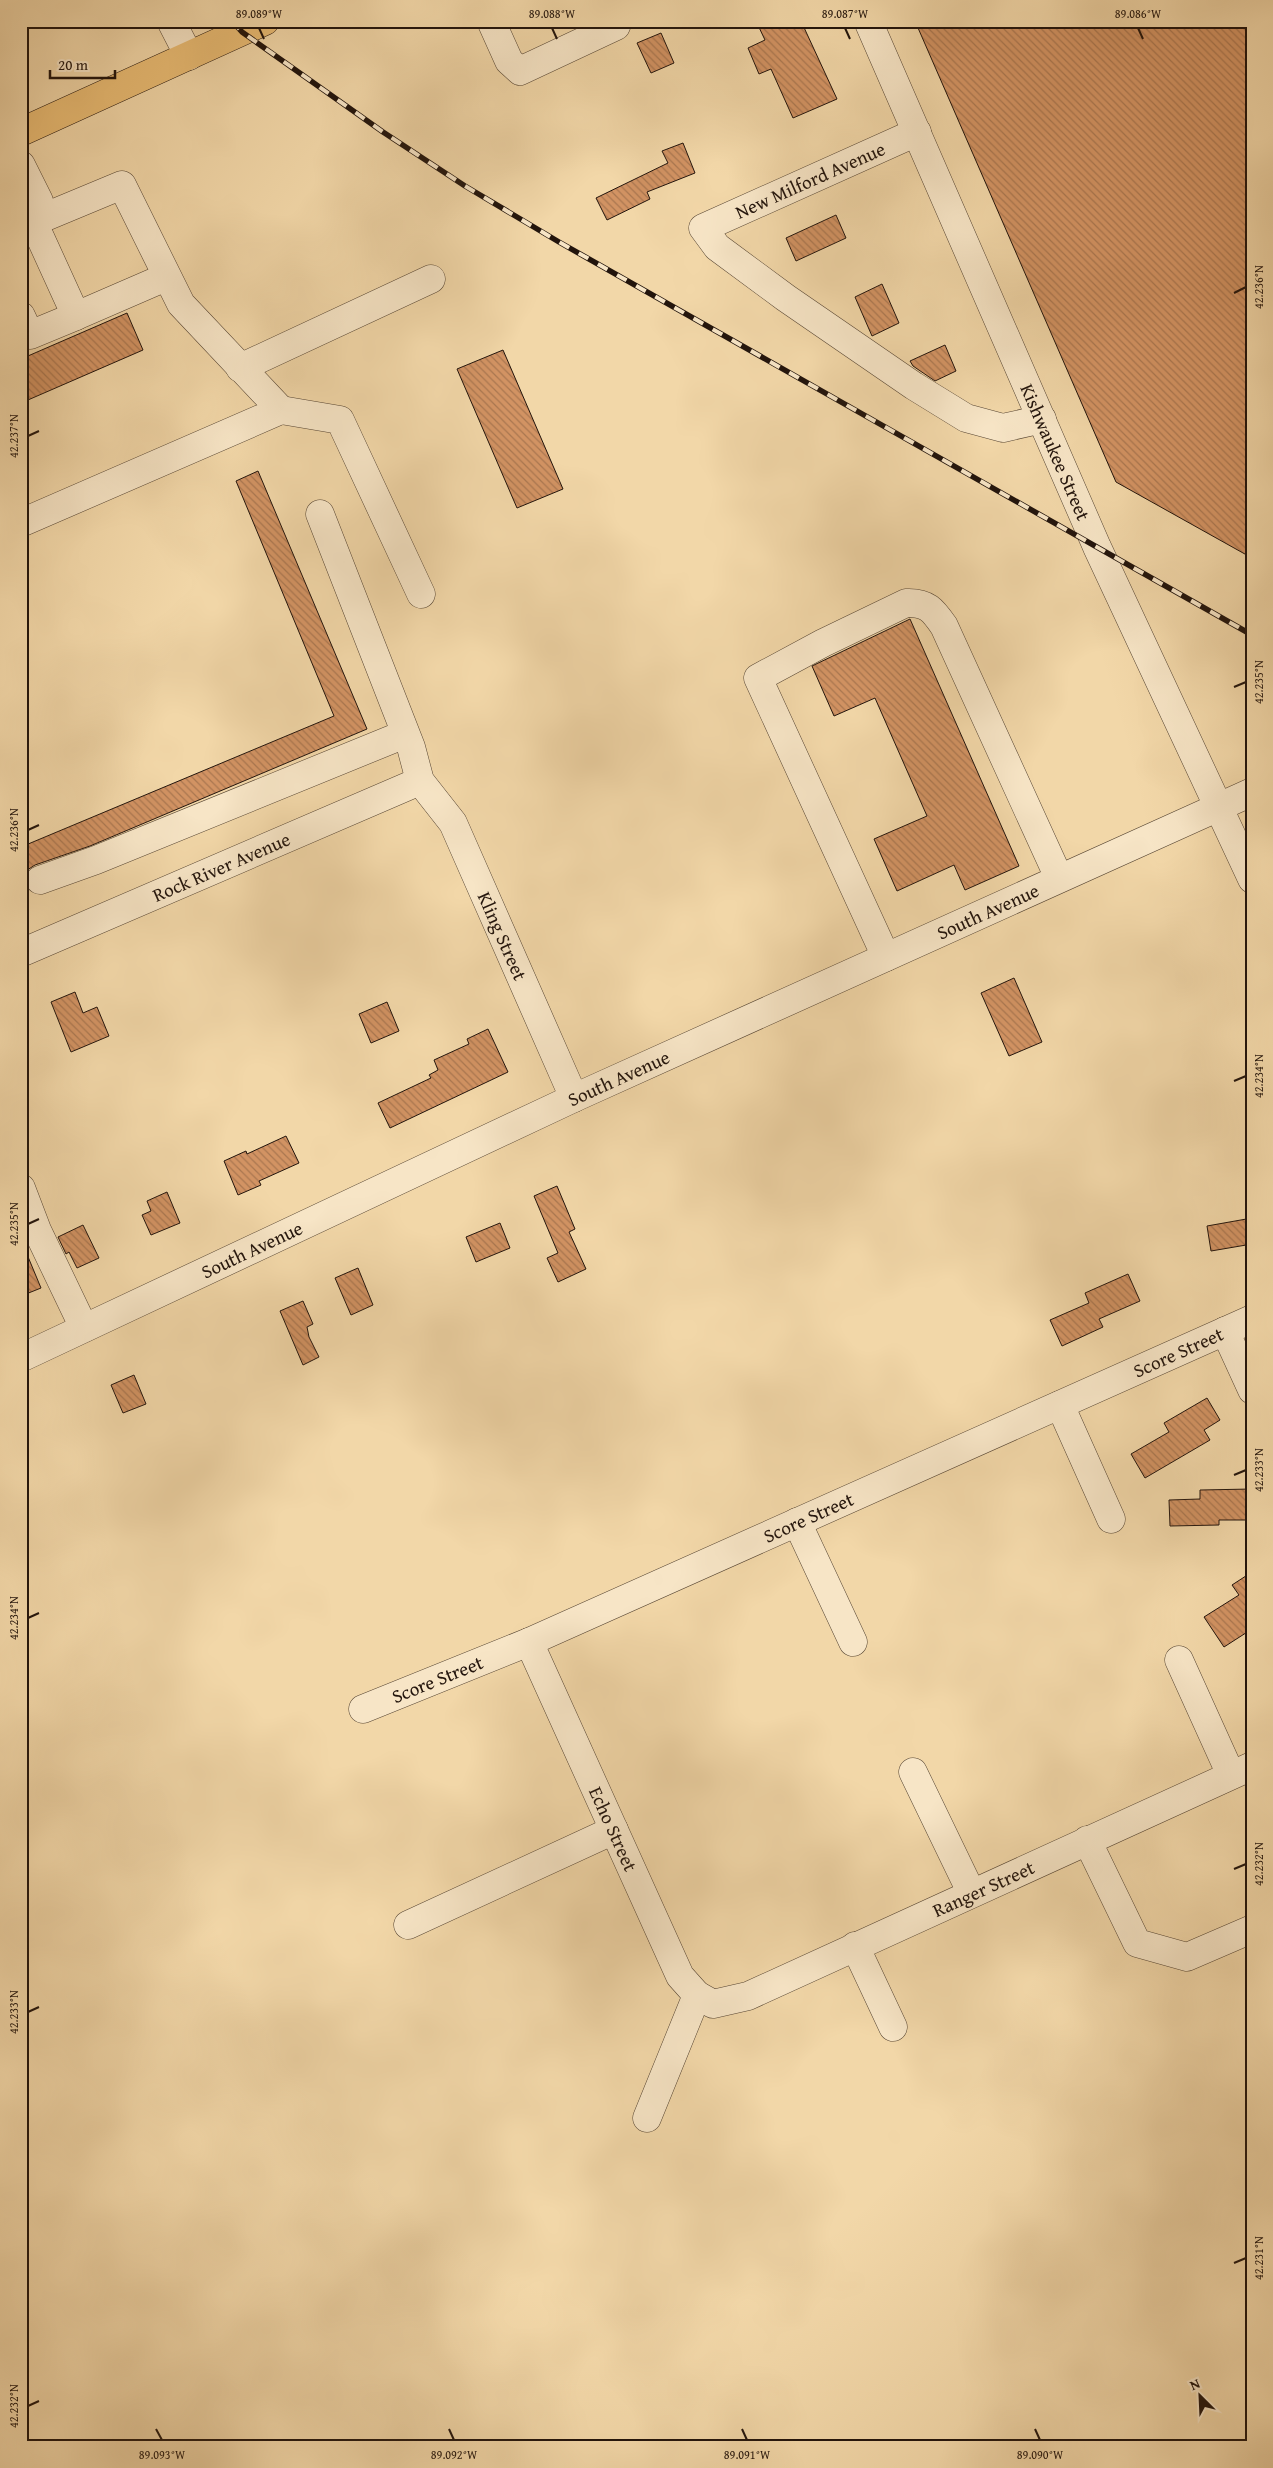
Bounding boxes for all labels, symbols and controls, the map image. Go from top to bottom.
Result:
text: 89.089°W [236,5,283,22]
text: 89.088°W [529,5,576,22]
text: 89.087°W [822,5,869,22]
text: 89.086°W [1115,5,1162,22]
scale bar [50,48,115,80]
text: 20 m [58,54,89,75]
street label: New Milford Avenue [731,134,889,226]
text: 42.236°N [1250,265,1267,309]
street label: Kishwaukee Street [1013,379,1098,525]
text: 42.237°N [5,414,22,458]
text: 42.235°N [1250,660,1267,704]
text: 42.236°N [5,808,22,852]
street label: Rock River Avenue [148,825,294,909]
street label: South Avenue [932,876,1043,947]
street label: Kling Street [471,887,535,985]
street label: South Avenue [563,1043,674,1113]
text: 42.234°N [1250,1054,1267,1098]
text: 42.235°N [5,1202,22,1246]
street label: South Avenue [196,1214,307,1285]
street label: Score Street [1129,1319,1228,1384]
text: 42.233°N [1250,1448,1267,1492]
street label: Score Street [759,1485,858,1550]
text: 42.234°N [5,1596,22,1640]
street label: Score Street [387,1648,487,1710]
street label: Echo Street [582,1782,645,1876]
text: 42.232°N [1250,1842,1267,1886]
street label: Ranger Street [928,1853,1039,1924]
text: 42.233°N [5,1990,22,2034]
text: 42.231°N [1250,2236,1267,2280]
north arrow [1176,2370,1226,2420]
text: N [1186,2373,1204,2395]
text: 42.232°N [5,2384,22,2428]
text: 89.093°W [139,2446,186,2463]
text: 89.092°W [431,2446,478,2463]
text: 89.091°W [724,2446,771,2463]
text: 89.090°W [1017,2446,1064,2463]

